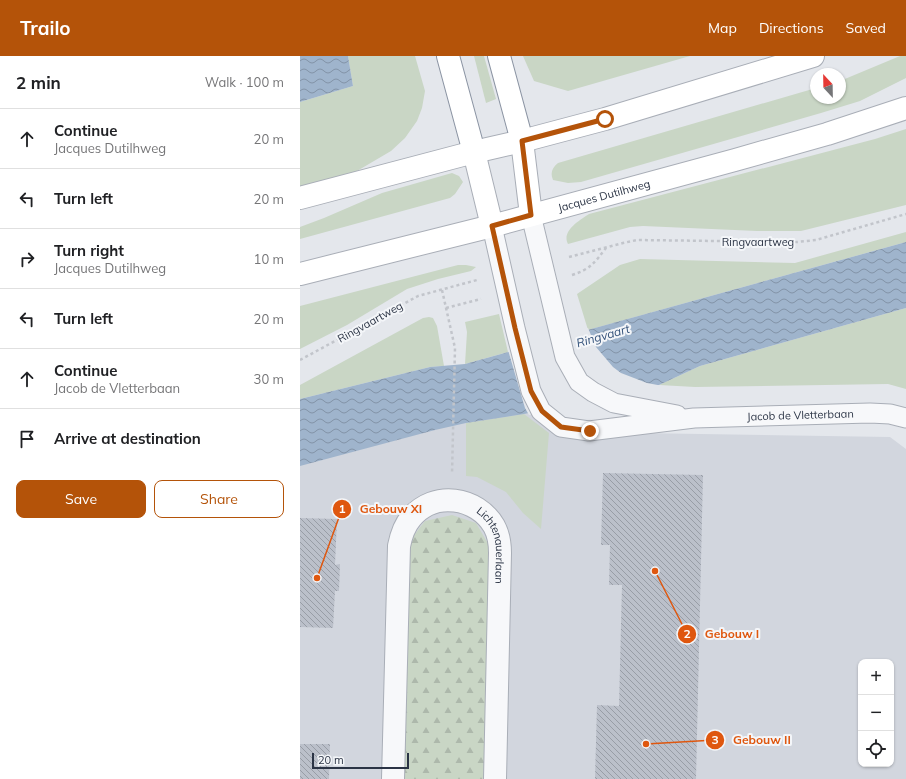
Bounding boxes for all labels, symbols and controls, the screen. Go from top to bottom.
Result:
text: Trailo [20,16,71,40]
text: Map [708,19,737,37]
text: Directions [759,19,824,37]
text: Saved [846,19,886,37]
north arrow [810,68,846,104]
text: 2 min [16,72,61,93]
text: Walk · 100 m [205,74,284,90]
route start [596,110,614,128]
text: Continue [54,121,117,140]
icon: ahead [16,128,38,150]
text: 20 m [254,131,284,147]
text: Jacques Dutilhweg [54,140,166,156]
street label: Jacques Dutilhweg [556,176,652,215]
icon: left [16,188,38,210]
text: Turn left [54,189,113,208]
text: 20 m [254,191,284,207]
street label: Ringvaartweg [722,235,794,249]
text: Turn right [54,241,124,260]
icon: right [16,248,38,270]
text: 10 m [254,251,284,267]
text: Jacques Dutilhweg [54,260,166,276]
street label: Ringvaartweg [335,298,405,346]
icon: left [16,308,38,330]
text: Turn left [54,309,113,328]
text: 20 m [254,311,284,327]
water label: Ringvaart [574,321,632,350]
text: Continue [54,361,117,380]
icon: ahead [16,368,38,390]
text: 30 m [254,371,284,387]
text: Jacob de Vletterbaan [54,380,180,396]
street label: Jacob de Vletterbaan [747,406,854,423]
route end [581,422,599,440]
icon: arrive [16,428,38,450]
text: Arrive at destination [54,429,201,448]
button: Save [16,480,146,518]
button: Share [154,480,284,518]
callout: Gebouw XI [332,497,430,521]
text: 1 [338,501,346,516]
text: Gebouw XI [360,501,422,516]
street label: Lichtenauerlaan [474,504,507,584]
callout: Gebouw I [677,622,767,646]
text: 2 [683,626,691,641]
text: Gebouw I [705,626,759,641]
map controls [858,659,894,767]
button: + [858,659,894,695]
button: − [858,695,894,731]
callout: Gebouw II [705,728,799,752]
button: locate [858,731,894,767]
text: 3 [711,732,719,747]
text: Gebouw II [733,732,791,747]
scale bar [312,751,409,770]
text: 20 m [318,753,344,767]

